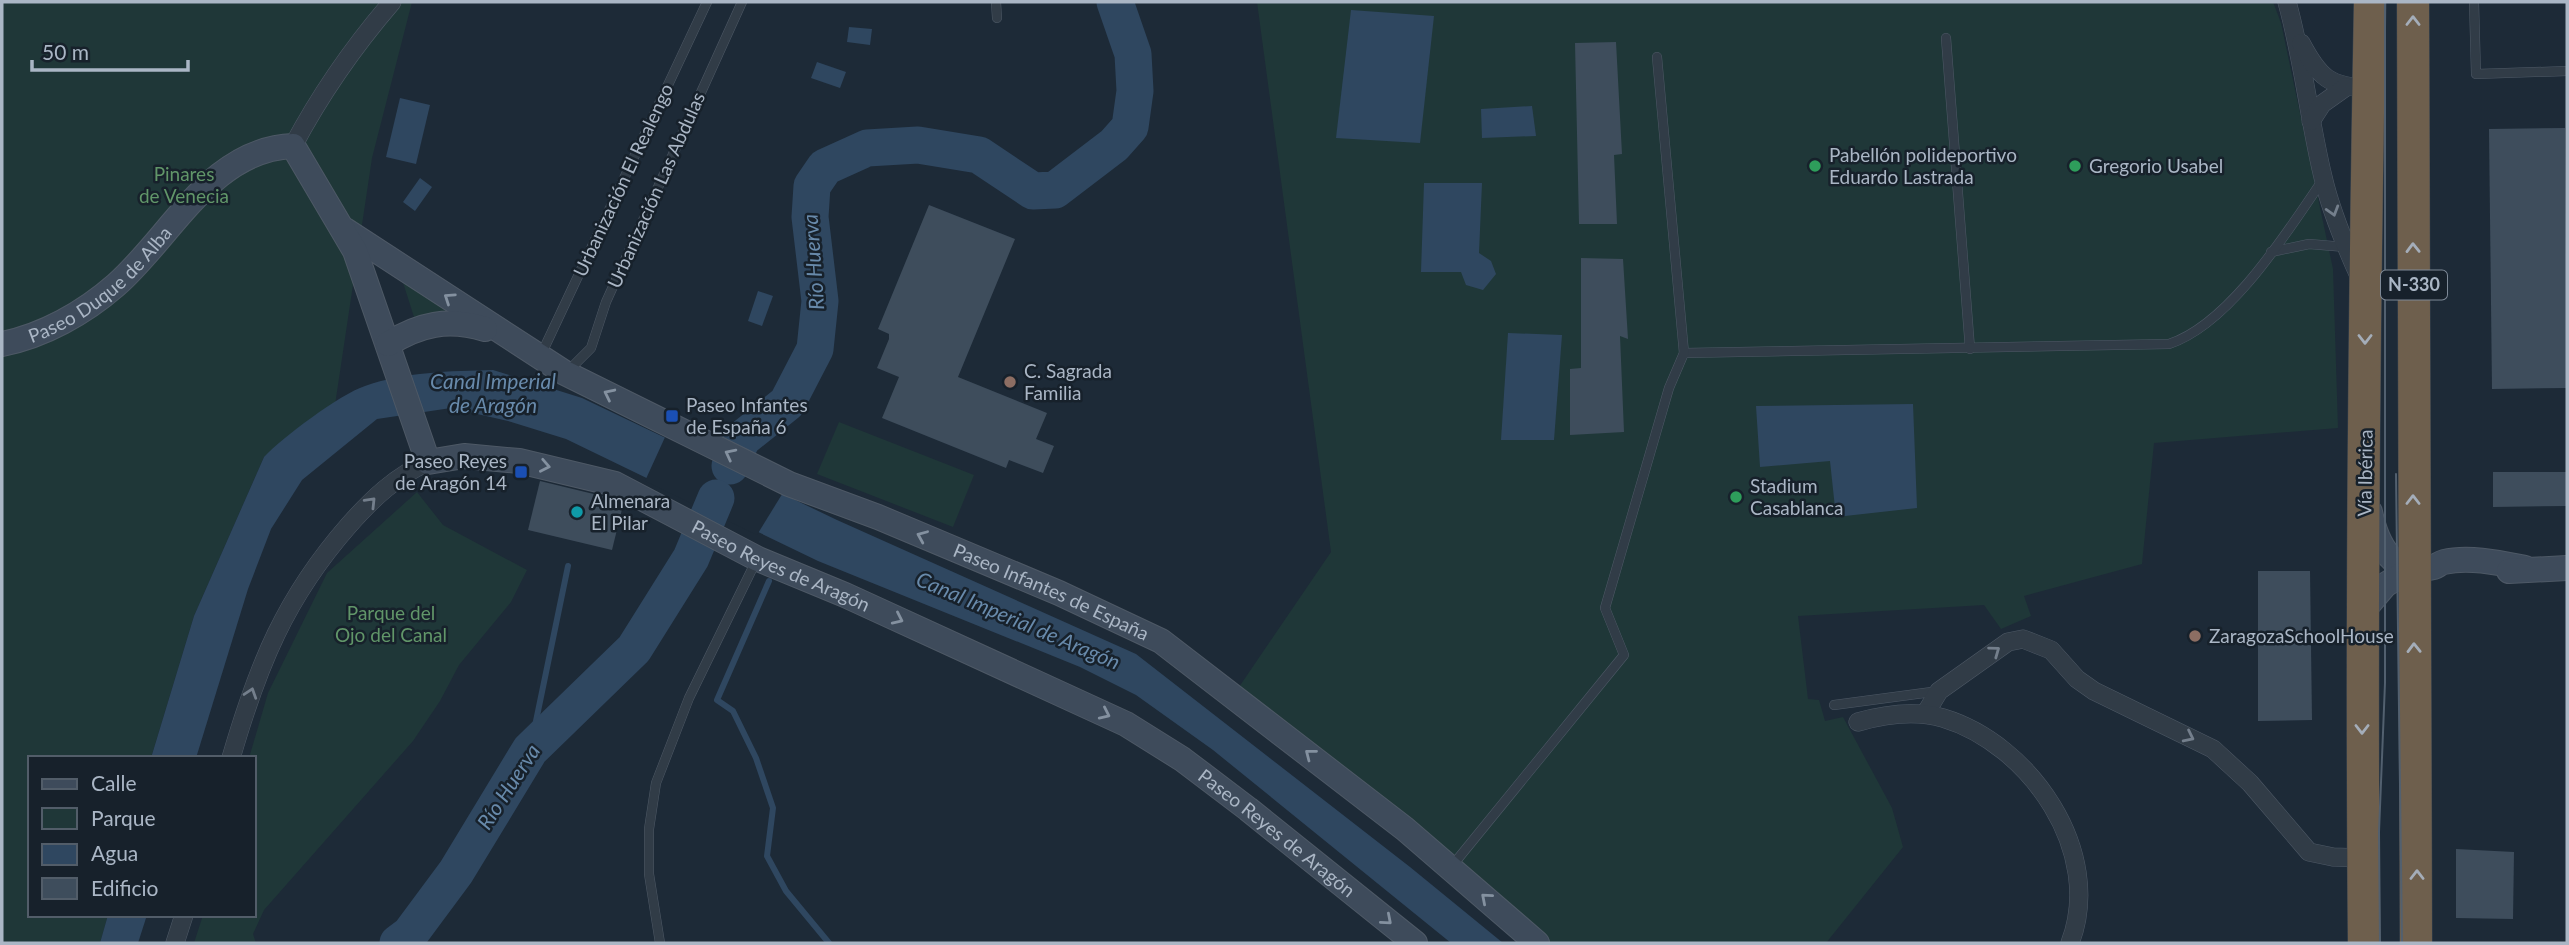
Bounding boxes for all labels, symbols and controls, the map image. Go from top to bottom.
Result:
one-way arrow [2405,15,2421,25]
scale bar [32,28,187,72]
text: 50 m [42,39,89,64]
street label: Urbanización El Realengo [568,80,677,280]
street label: Urbanización Las Abdulas [602,88,709,291]
place label: Pabellón polideportivo Eduardo Lastrada [1829,143,2017,188]
place label: Gregorio Usabel [2089,154,2223,177]
marker: Pabellón polideportivo Eduardo Lastrada [1807,158,1823,174]
marker: Gregorio Usabel [2067,158,2083,174]
park label: Pinares de Venecia [139,162,229,207]
one-way arrow [2325,204,2340,216]
water label: Río Huerva [797,213,828,311]
street label: Paseo Duque de Alba [25,221,176,347]
one-way arrow [2405,242,2421,253]
road number: N-330 [2381,270,2447,300]
one-way arrow [443,293,456,306]
one-way arrow [2357,334,2373,345]
place label: C. Sagrada Familia [1024,359,1112,404]
water label: Canal Imperial de Aragón [430,368,556,417]
marker: C. Sagrada Familia [1002,374,1018,390]
one-way arrow [604,389,616,403]
place label: Paseo Infantes de España 6 [686,393,808,438]
marker: Paseo Infantes de España 6 [664,408,680,424]
street label: Vía Ibérica [2352,429,2377,517]
one-way arrow [725,448,737,462]
place label: Paseo Reyes de Aragón 14 [395,449,507,494]
one-way arrow [539,457,551,472]
marker: Paseo Reyes de Aragón 14 [513,464,529,480]
place label: Stadium Casablanca [1750,474,1844,519]
place label: Almenara El Pilar [591,489,670,534]
marker: Stadium Casablanca [1728,489,1744,505]
one-way arrow [2405,494,2421,505]
one-way arrow [362,497,375,510]
marker: Almenara El Pilar [569,504,585,520]
street label: Paseo Reyes de Aragón [688,514,874,616]
one-way arrow [917,530,930,544]
street label: Paseo Infantes de España [950,538,1153,645]
water label: Canal Imperial de Aragón [913,565,1124,674]
park label: Parque del Ojo del Canal [335,601,447,646]
one-way arrow [891,611,903,625]
place label: ZaragozaSchoolHouse [2209,624,2394,647]
marker: ZaragozaSchoolHouse [2187,628,2203,644]
one-way arrow [2406,642,2422,652]
one-way arrow [1987,647,1999,660]
one-way arrow [243,687,257,699]
one-way arrow [1098,706,1110,720]
one-way arrow [2354,724,2370,735]
one-way arrow [2182,729,2194,743]
water label: Río Huerva [471,739,544,833]
one-way arrow [1305,750,1318,763]
legend [28,756,256,917]
street label: Paseo Reyes de Aragón [1194,764,1360,902]
text: Calle [91,770,136,795]
text: Parque [91,805,156,830]
text: Agua [91,840,138,865]
one-way arrow [2409,869,2425,880]
text: Edificio [91,875,159,900]
one-way arrow [1481,894,1494,906]
one-way arrow [1379,912,1392,924]

